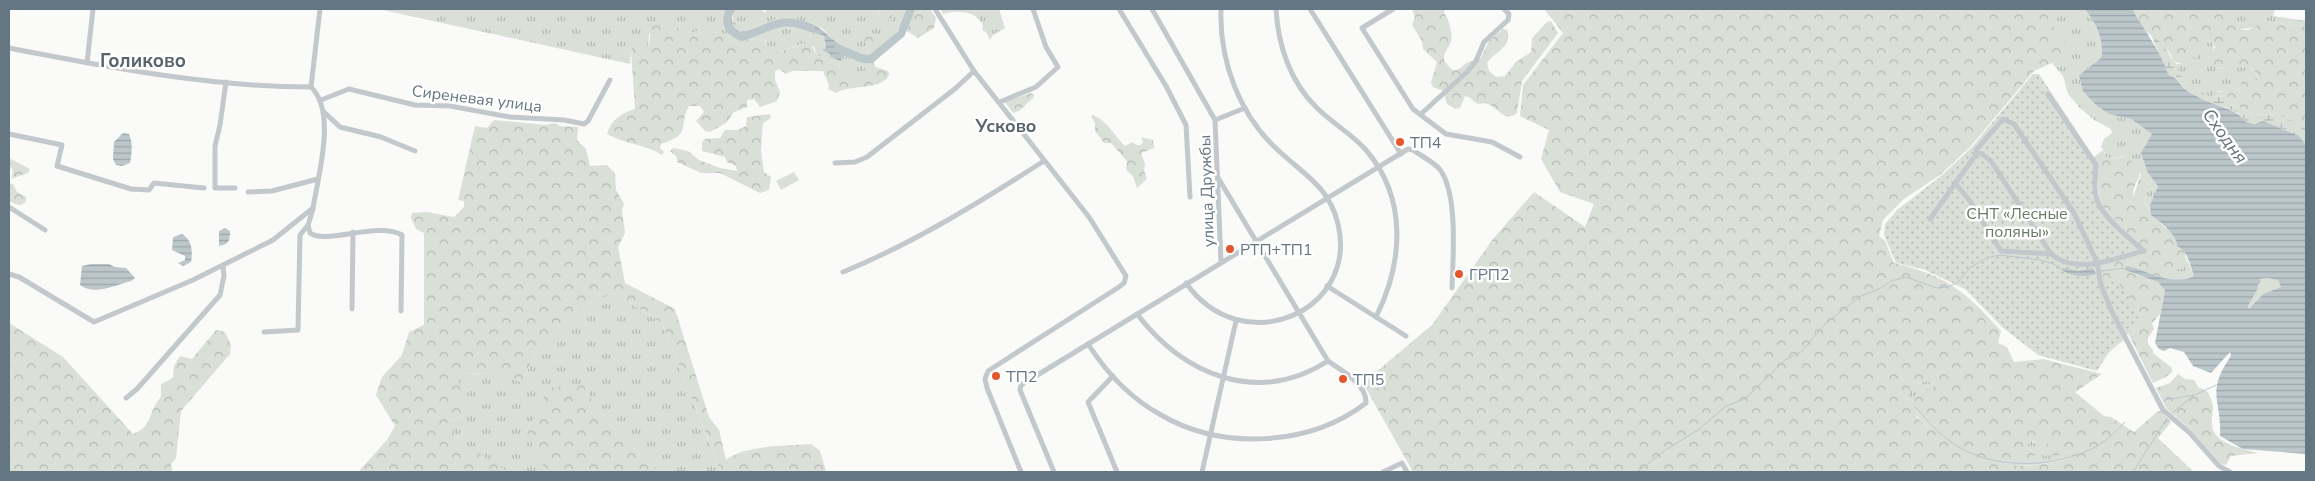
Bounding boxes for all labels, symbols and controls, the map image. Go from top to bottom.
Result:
district label: Голиково [100,48,186,74]
street label: Сиреневая улица [410,80,543,118]
water label: Сходня [2197,104,2253,168]
district label: Усково [975,114,1036,138]
place label: ТП4 [1410,132,1442,154]
street label: улица Дружбы [1194,134,1220,247]
marker: ТП4 [1394,136,1406,148]
park label: СНТ «Лесные поляны» [1966,203,2068,243]
place label: РТП+ТП1 [1240,239,1312,261]
marker: РТП+ТП1 [1224,243,1236,255]
place label: ГРП2 [1469,264,1510,286]
marker: ГРП2 [1453,268,1465,280]
place label: ТП2 [1006,366,1037,388]
place label: ТП5 [1353,369,1384,391]
marker: ТП2 [990,370,1002,382]
marker: ТП5 [1337,373,1349,385]

